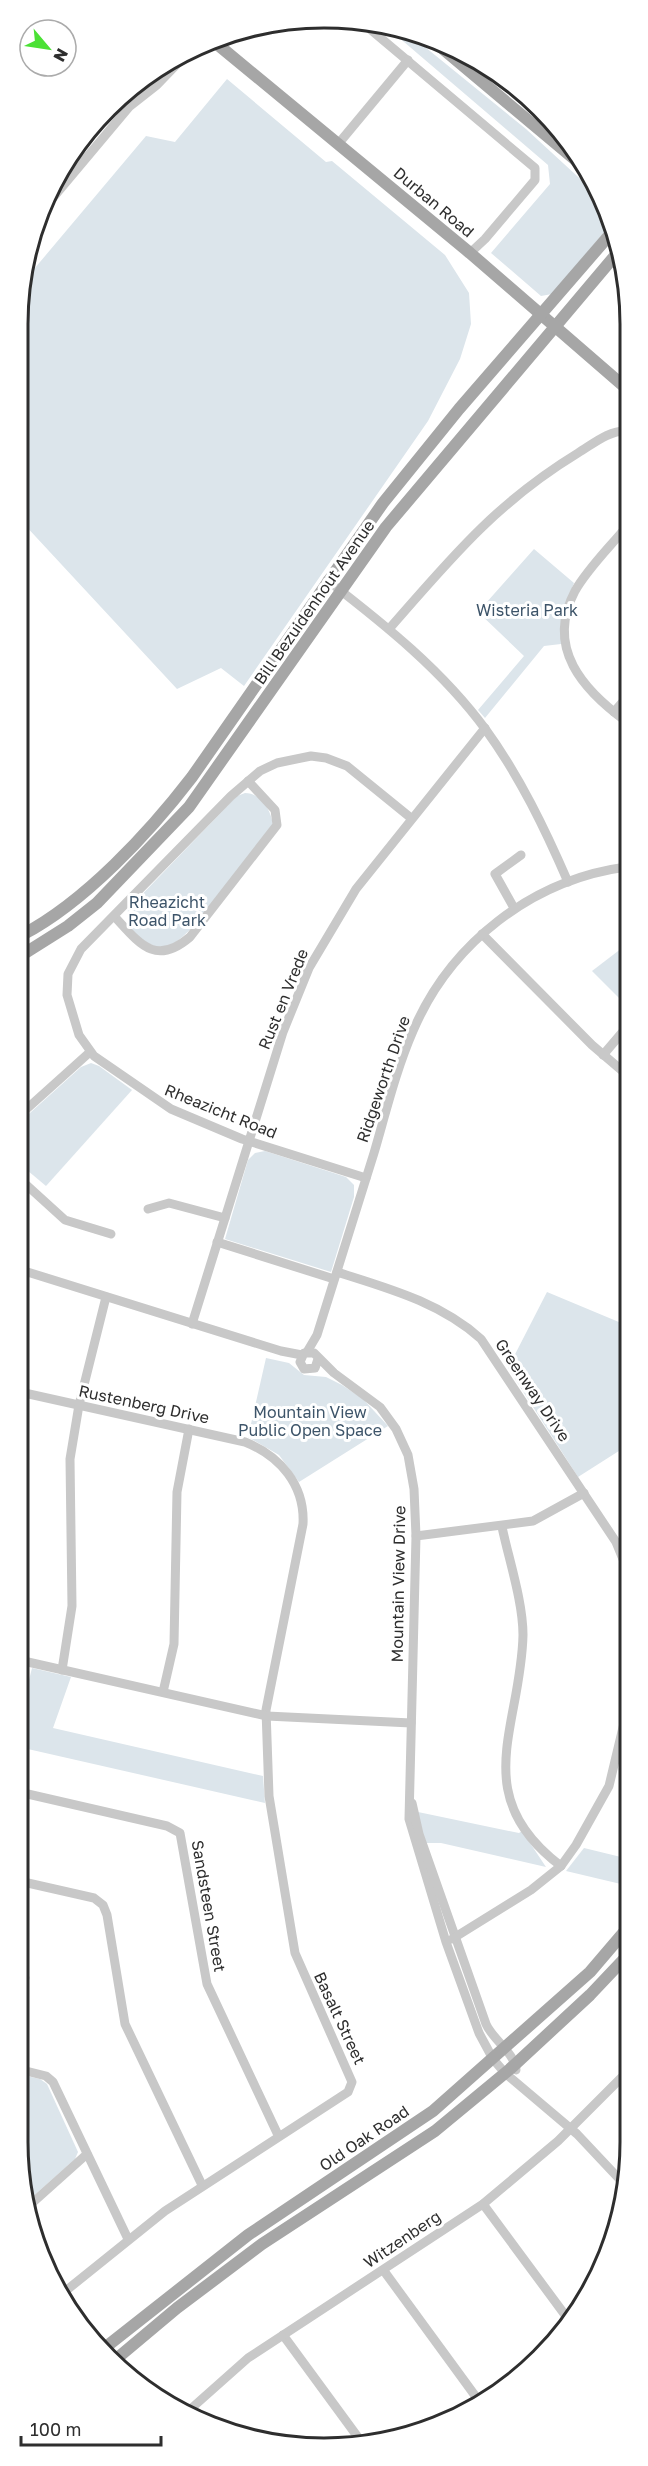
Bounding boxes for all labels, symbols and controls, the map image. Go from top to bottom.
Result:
north arrow [18,18,78,78]
text: N [49,45,73,65]
street label: Durban Road [390,163,478,241]
street label: Bill Bezuidenhout Avenue [249,516,379,688]
park label: Wisteria Park [476,600,578,620]
park label: Rheazicht Road Park [128,892,206,930]
street label: Rust en Vrede [254,946,312,1052]
street label: Ridgeworth Drive [352,1013,414,1145]
street label: Rheazicht Road [162,1079,280,1143]
street label: Greenway Drive [491,1335,575,1445]
street label: Rustenberg Drive [77,1380,211,1428]
park label: Mountain View Public Open Space [238,1402,382,1440]
street label: Mountain View Drive [387,1505,409,1663]
street label: Sandsteen Street [188,1838,230,1974]
street label: Basalt Street [310,1969,370,2067]
street label: Old Oak Road [315,2101,413,2175]
street label: Witzenberg [360,2206,444,2272]
scale bar [21,2409,160,2447]
text: 100 m [30,2418,81,2440]

